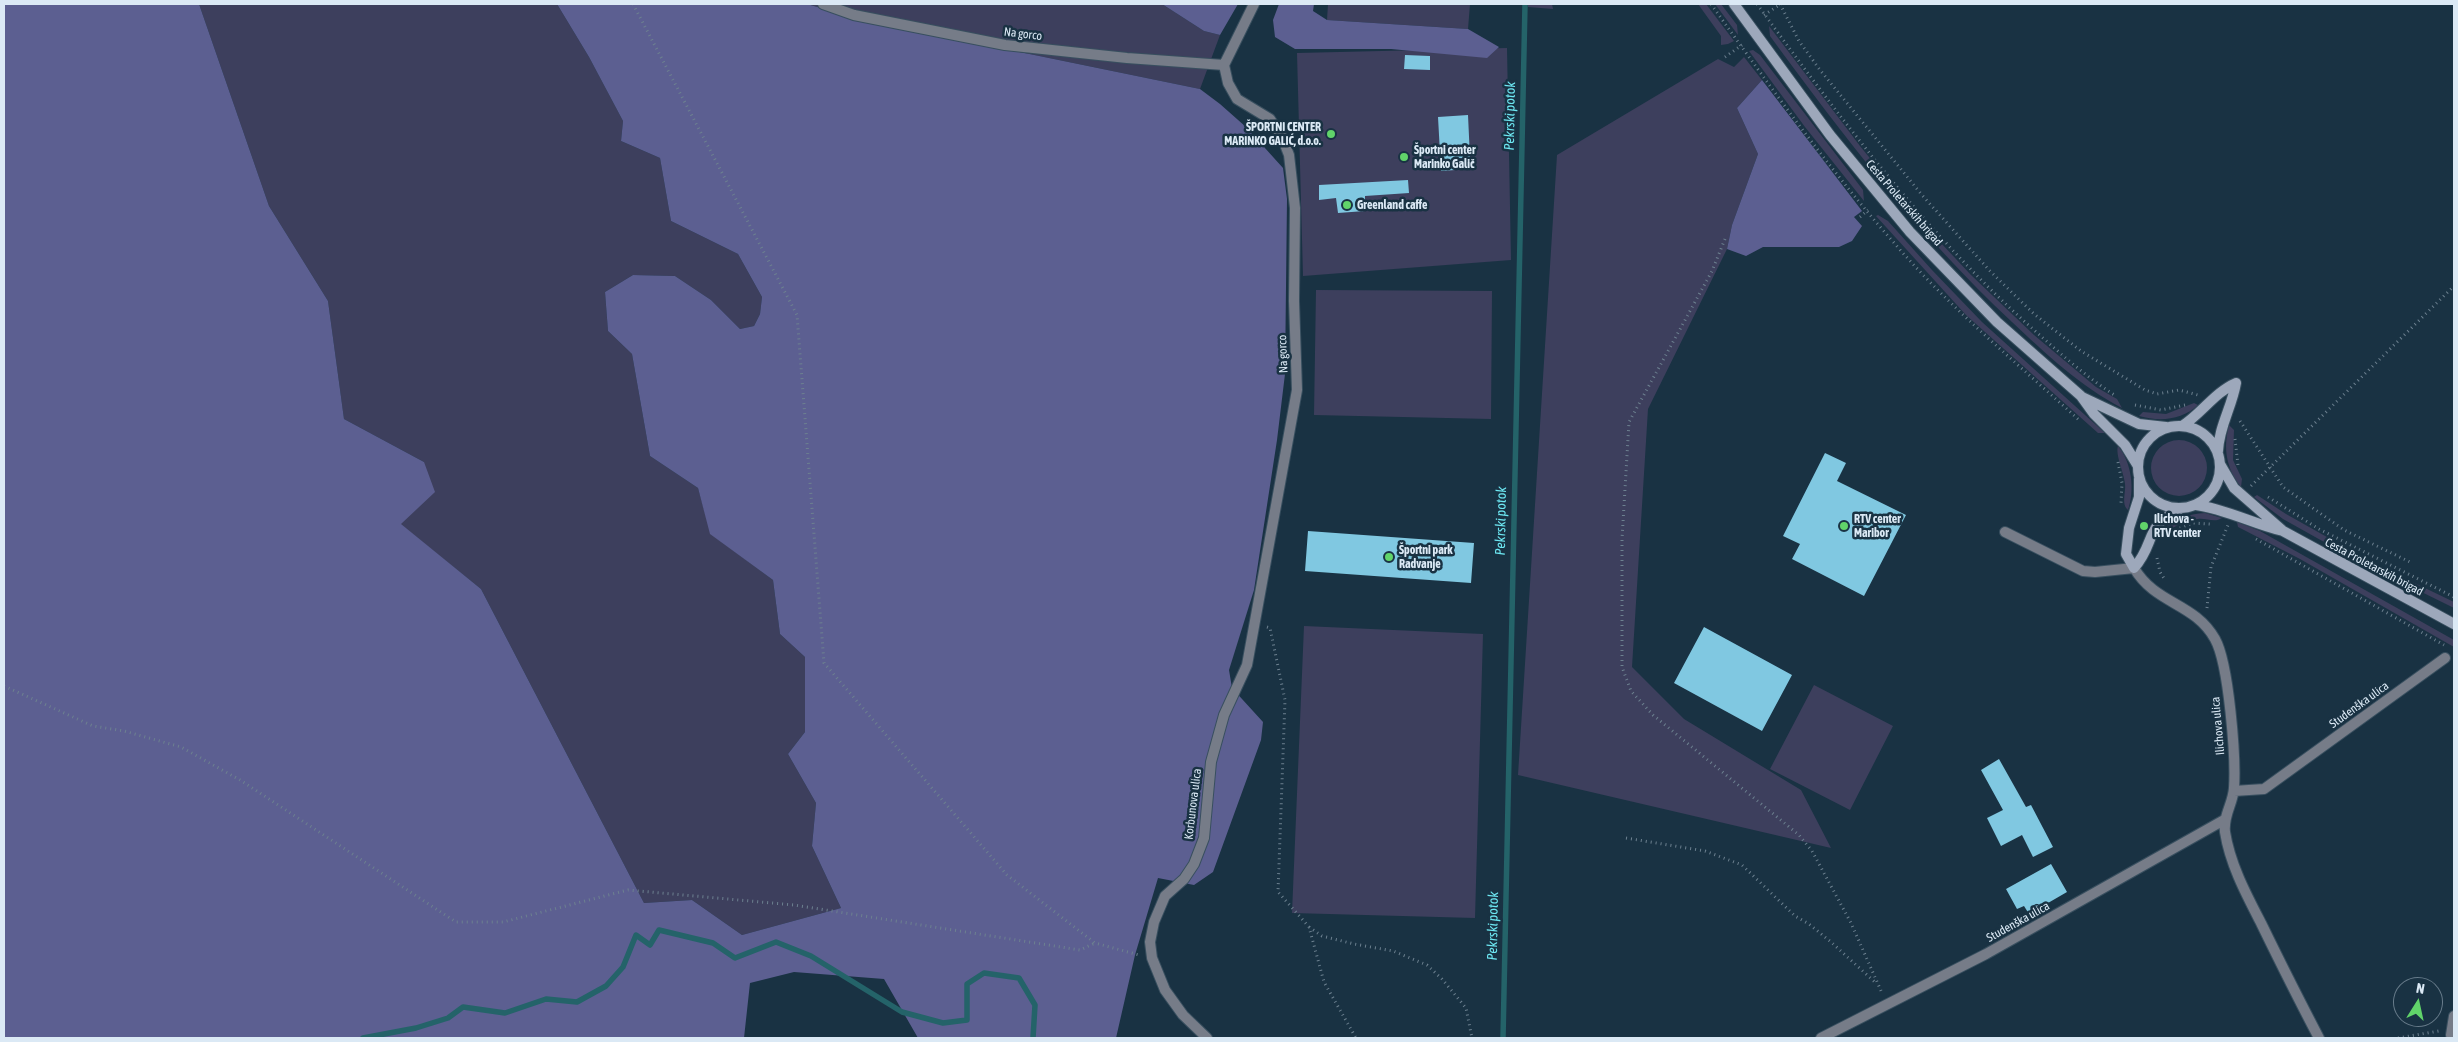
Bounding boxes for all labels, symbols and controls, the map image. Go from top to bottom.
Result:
street label: Na gorco [1003,25,1043,43]
water label: Pekrski potok [1501,81,1519,151]
place label: ŠPORTNI CENTER MARINKO GALIĆ, d.o.o. [1224,120,1321,148]
marker: ŠPORTNI CENTER MARINKO GALIĆ, d.o.o. [1325,128,1337,140]
place label: Športni center Marinko Galič [1414,143,1475,171]
marker: Športni center Marinko Galič [1398,151,1410,163]
street label: Cesta Proletarskih brigad [1863,157,1945,249]
place label: Greenland caffe [1357,198,1427,212]
marker: Greenland caffe [1341,199,1353,211]
street label: Na gorco [1275,335,1291,373]
water label: Pekrski potok [1492,486,1510,556]
place label: RTV center Maribor [1854,512,1901,540]
place label: Ilichova - RTV center [2154,512,2201,540]
marker: RTV center Maribor [1838,520,1850,532]
marker: Ilichova - RTV center [2138,520,2150,532]
street label: Cesta Proletarskih brigad [2322,535,2426,599]
place label: Športni park Radvanje [1399,543,1453,571]
marker: Športni park Radvanje [1383,551,1395,563]
street label: Studenška ulica [2327,679,2391,731]
street label: Ilichova ulica [2208,696,2228,756]
street label: Korbunova ulica [1182,768,1204,840]
water label: Pekrski potok [1484,891,1502,961]
street label: Studenška ulica [1984,899,2052,945]
north arrow [2393,977,2443,1027]
text: N [2415,980,2426,997]

